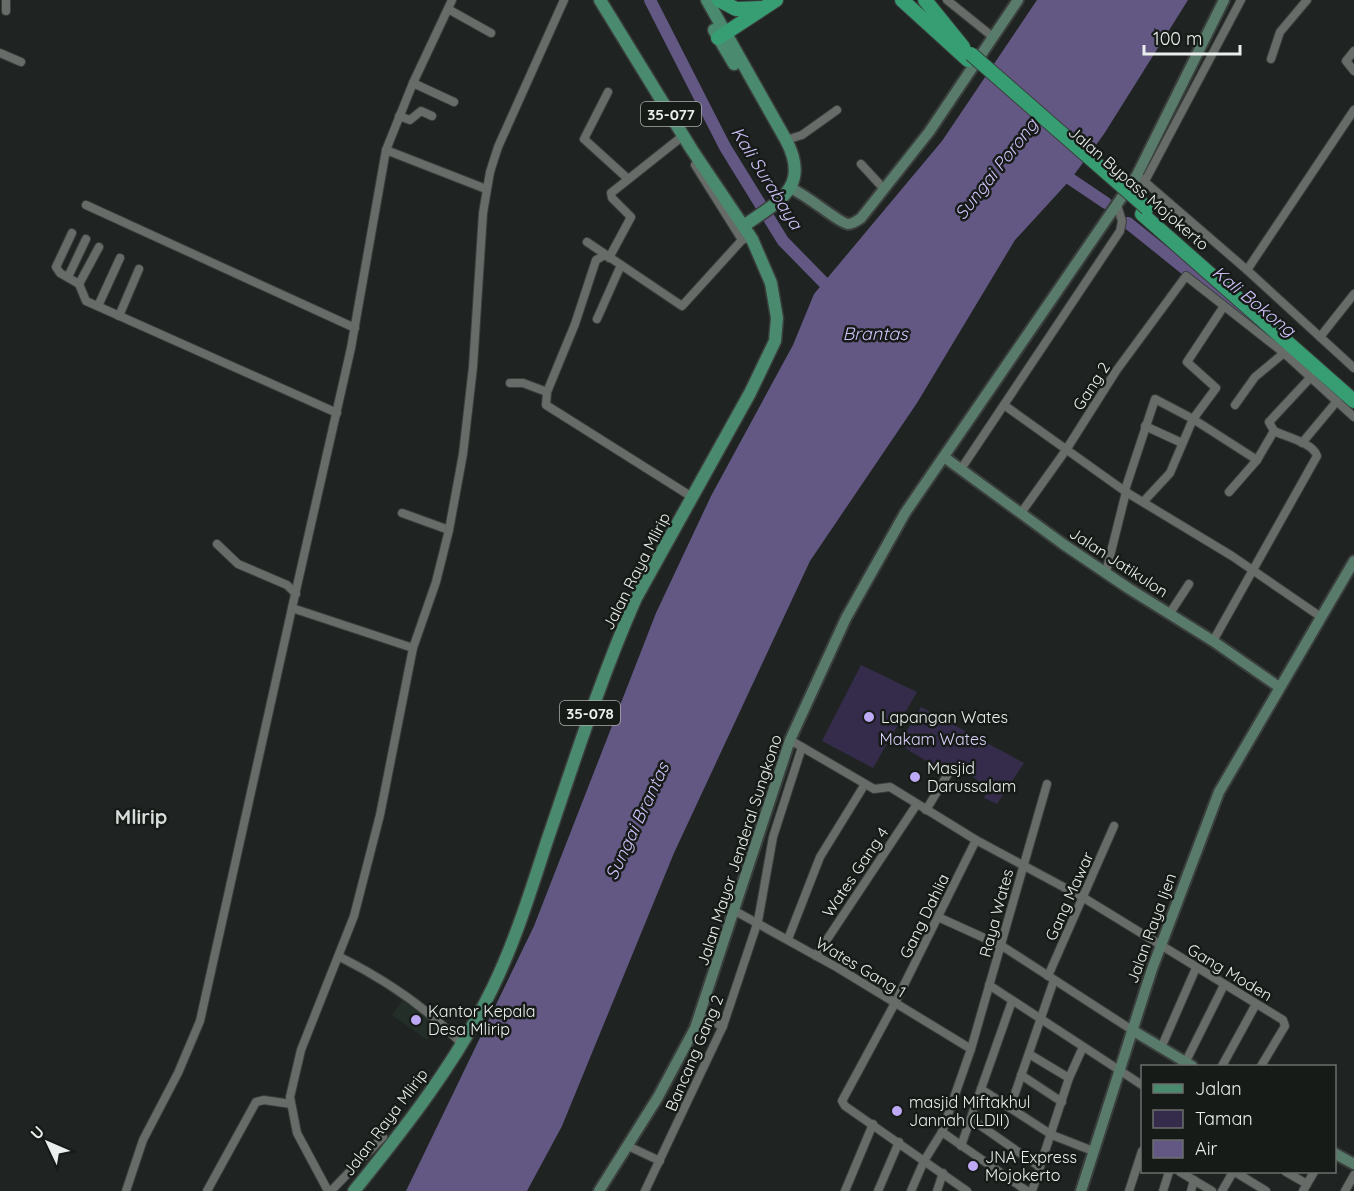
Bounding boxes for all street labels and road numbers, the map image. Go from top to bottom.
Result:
road number: 35-077 [641,102,701,126]
street label: Jalan Bypass Mojokerto [1065,122,1213,254]
street label: Gang 2 [1068,358,1114,414]
street label: Jalan Raya Mlirip [598,509,674,633]
street label: Jalan Jatikulon [1066,523,1172,601]
road number: 35-078 [560,701,620,725]
street label: Jalan Mayor Jenderal Sungkono [692,732,786,968]
street label: Wates Gang 4 [818,823,892,921]
street label: Gang Mawar [1040,848,1098,944]
street label: Raya Wates [975,867,1017,959]
street label: Gang Dahlia [895,870,953,962]
street label: Jalan Raya Ijen [1122,870,1180,986]
street label: Wates Gang 1 [812,932,910,1002]
street label: Gang Moden [1184,939,1276,1005]
street label: Bancang Gang 2 [660,992,728,1114]
street label: Jalan Raya Mlirip [338,1064,432,1180]

